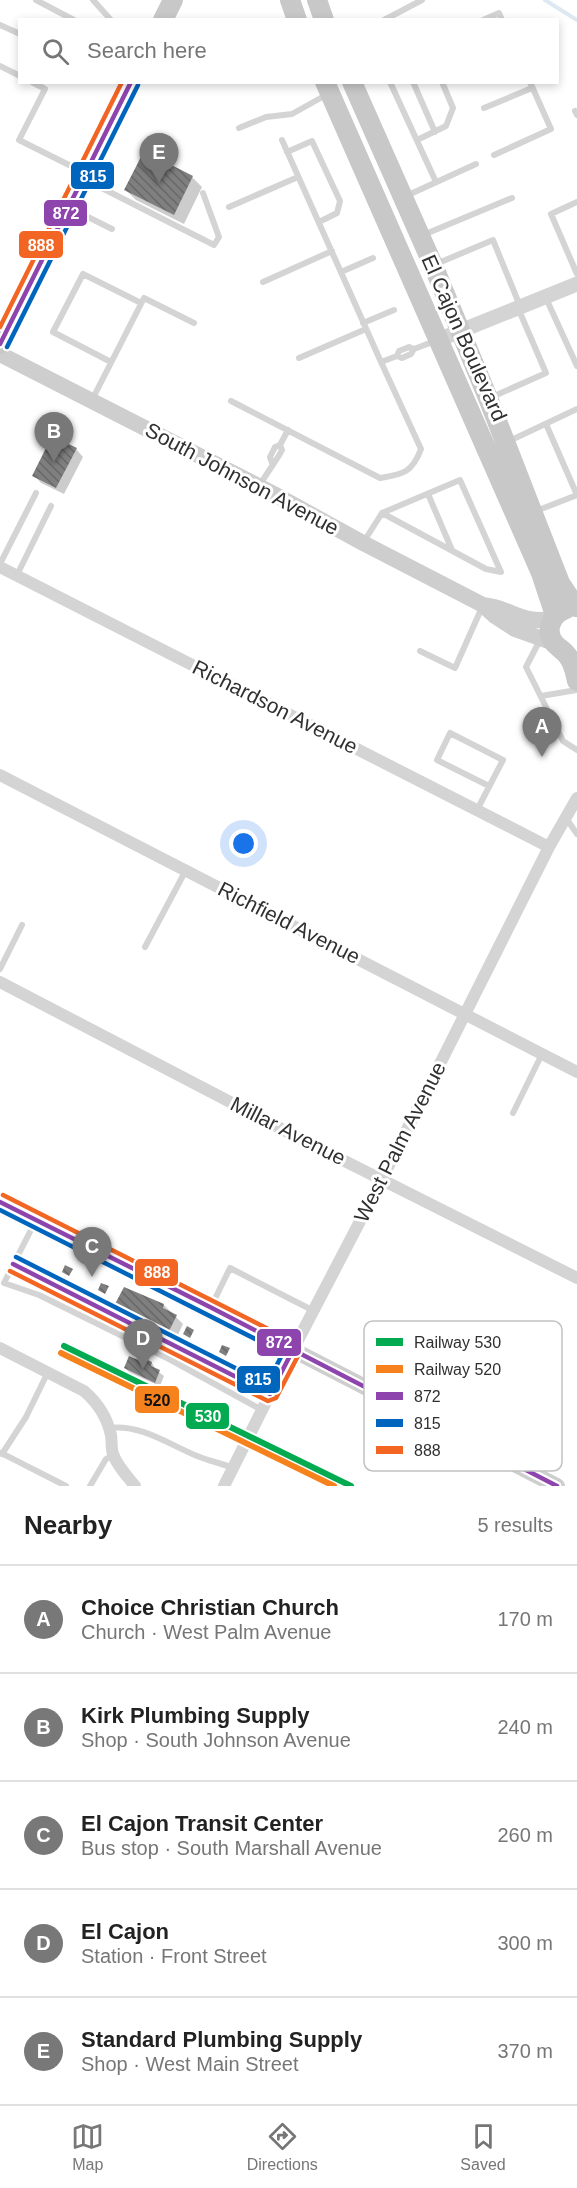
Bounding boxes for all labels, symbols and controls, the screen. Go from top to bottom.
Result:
search box [18,18,559,84]
icon: search [39,35,72,68]
text: Search here [87,38,207,63]
pin: E [140,134,178,183]
line badge: 815 [70,161,115,190]
text: 815 [80,168,106,185]
line badge: 872 [43,199,88,227]
text: 872 [53,205,79,222]
line badge: 888 [18,230,64,259]
text: 888 [28,237,54,254]
street label: El Cajon Boulevard [417,251,512,425]
pin: B [34,412,74,462]
street label: South Johnson Avenue [142,418,343,539]
street label: Richardson Avenue [189,655,361,758]
pin: A [522,708,562,757]
your location [229,829,258,858]
street label: Richfield Avenue [214,877,364,968]
street label: West Palm Avenue [349,1058,450,1226]
street label: Millar Avenue [227,1092,349,1169]
pin: C [72,1228,112,1277]
line badge: 888 [134,1258,179,1287]
text: 888 [144,1264,170,1281]
pin: D [124,1320,162,1369]
legend [364,1321,562,1471]
line badge: 872 [256,1328,302,1357]
text: 872 [266,1334,292,1351]
text: Railway 530 [414,1334,501,1351]
text: Railway 520 [414,1361,501,1378]
line badge: 815 [236,1365,281,1394]
text: 815 [245,1371,271,1388]
line badge: 520 [134,1385,180,1414]
text: 872 [414,1388,441,1405]
text: 520 [144,1392,170,1409]
line badge: 530 [185,1402,230,1430]
text: 530 [195,1408,221,1425]
text: 815 [414,1415,441,1432]
text: 888 [414,1442,441,1459]
text: Nearby [24,1510,112,1540]
text: 5 results [477,1514,553,1536]
text: Choice Christian Church [81,1595,339,1620]
text: A [36,1608,51,1630]
text: 170 m [497,1608,553,1630]
text: Church · West Palm Avenue [81,1621,332,1643]
text: Kirk Plumbing Supply [81,1703,310,1728]
text: B [36,1716,51,1738]
text: 240 m [497,1716,553,1738]
text: Shop · South Johnson Avenue [81,1729,351,1751]
text: El Cajon Transit Center [81,1811,323,1836]
text: C [36,1824,51,1846]
text: 260 m [497,1824,553,1846]
text: Bus stop · South Marshall Avenue [81,1837,382,1859]
text: El Cajon [81,1919,169,1944]
text: D [36,1932,51,1954]
text: 300 m [497,1932,553,1954]
text: Station · Front Street [81,1945,267,1967]
text: Standard Plumbing Supply [81,2027,362,2052]
text: E [37,2040,50,2062]
text: 370 m [497,2040,553,2062]
text: Shop · West Main Street [81,2053,299,2075]
tab: Map [71,2120,104,2174]
tab: Directions [247,2120,318,2174]
tab: Saved [460,2120,506,2174]

